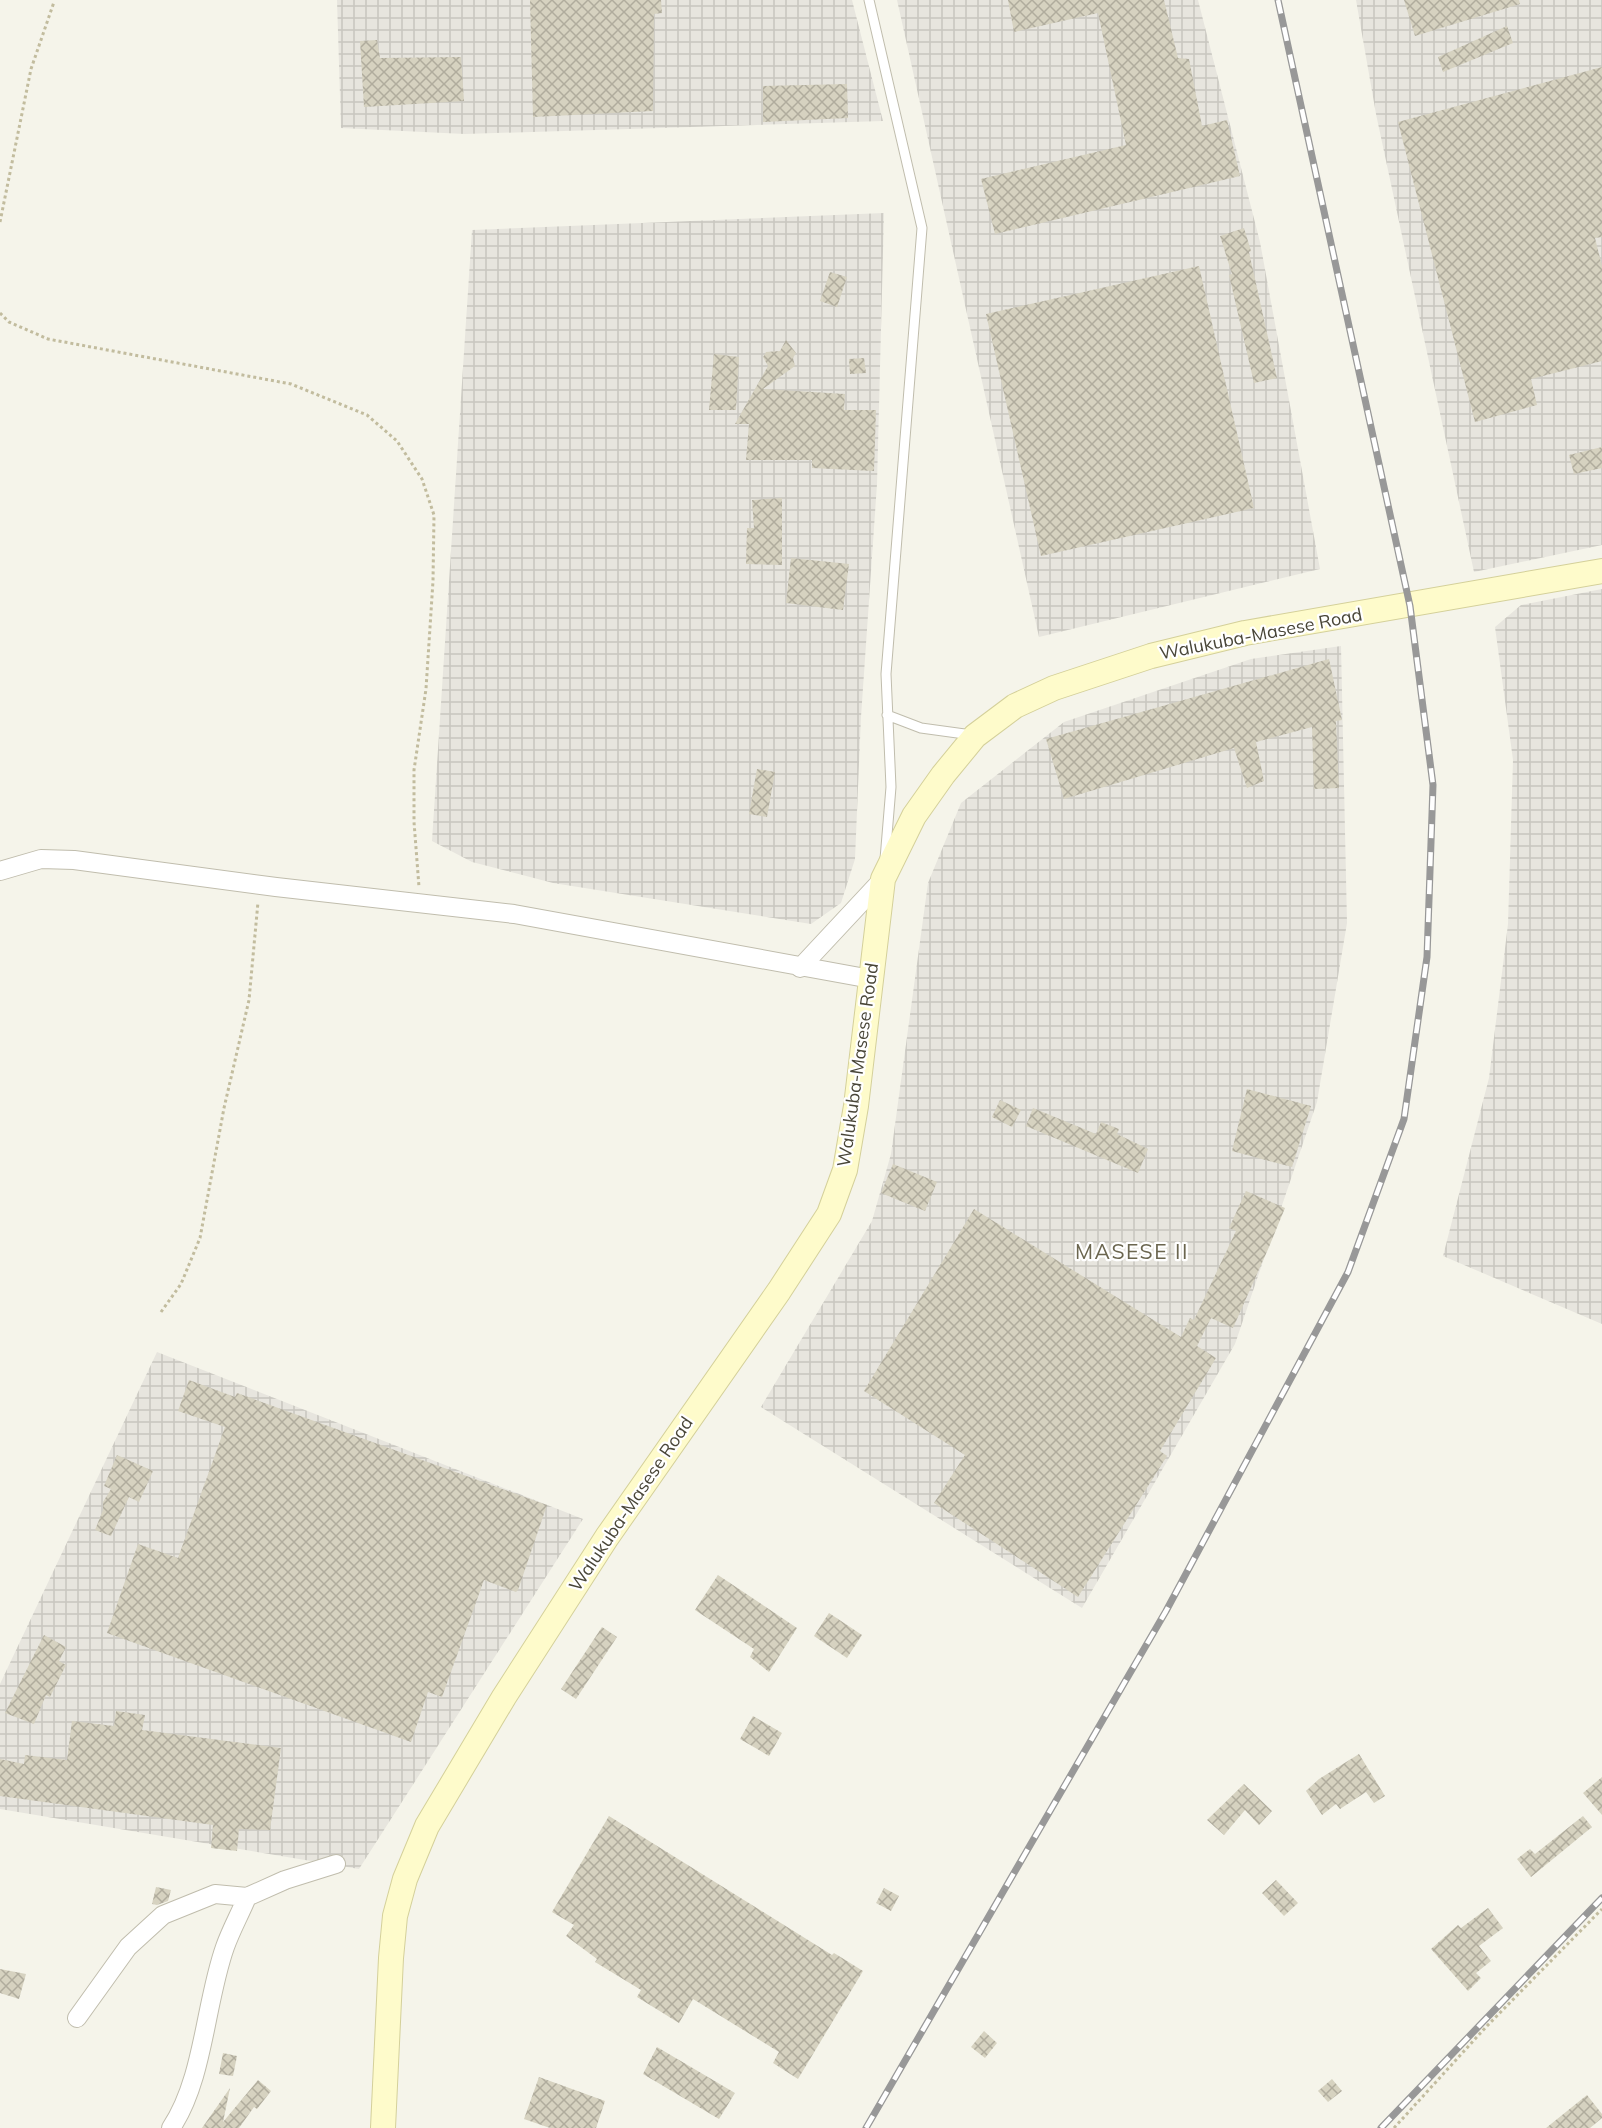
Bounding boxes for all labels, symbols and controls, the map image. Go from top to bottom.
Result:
street label: Walukuba-Masese Road [1158,603,1364,664]
street label: Walukuba-Masese Road [832,961,883,1168]
district label: MASESE II [1075,1238,1189,1264]
street label: Walukuba-Masese Road [563,1412,698,1596]

